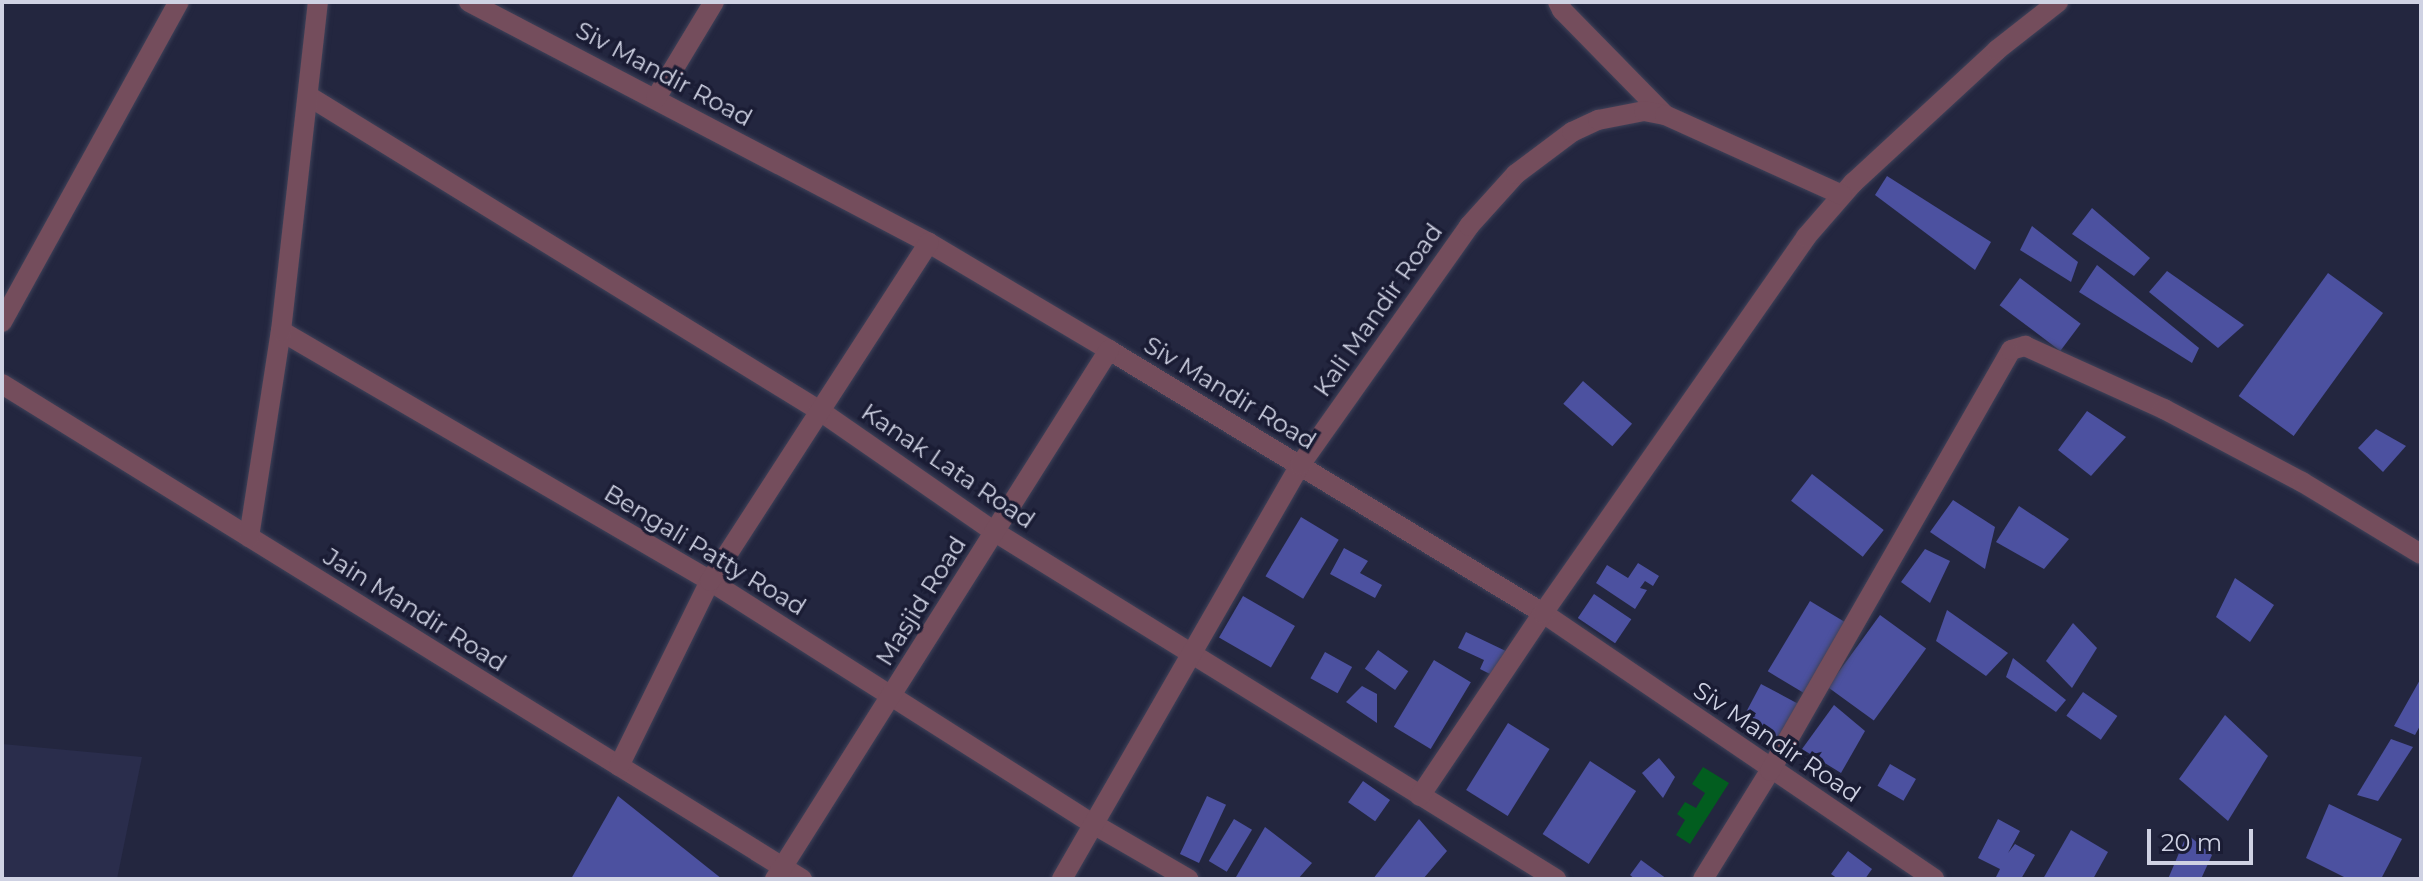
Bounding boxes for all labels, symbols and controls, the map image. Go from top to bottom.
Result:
street label: Siv Mandir Road [571,15,757,133]
street label: Kali Mandir Road [1307,218,1449,402]
street label: Siv Mandir Road [1139,330,1321,456]
street label: Kanak Lata Road [856,397,1040,535]
street label: Bengali Patty Road [599,478,811,622]
street label: Masjid Road [870,531,972,671]
street label: Jain Mandir Road [318,542,512,678]
street label: Siv Mandir Road [1688,675,1866,809]
scale bar [2151,813,2257,863]
text: 20 m [2161,828,2222,857]

